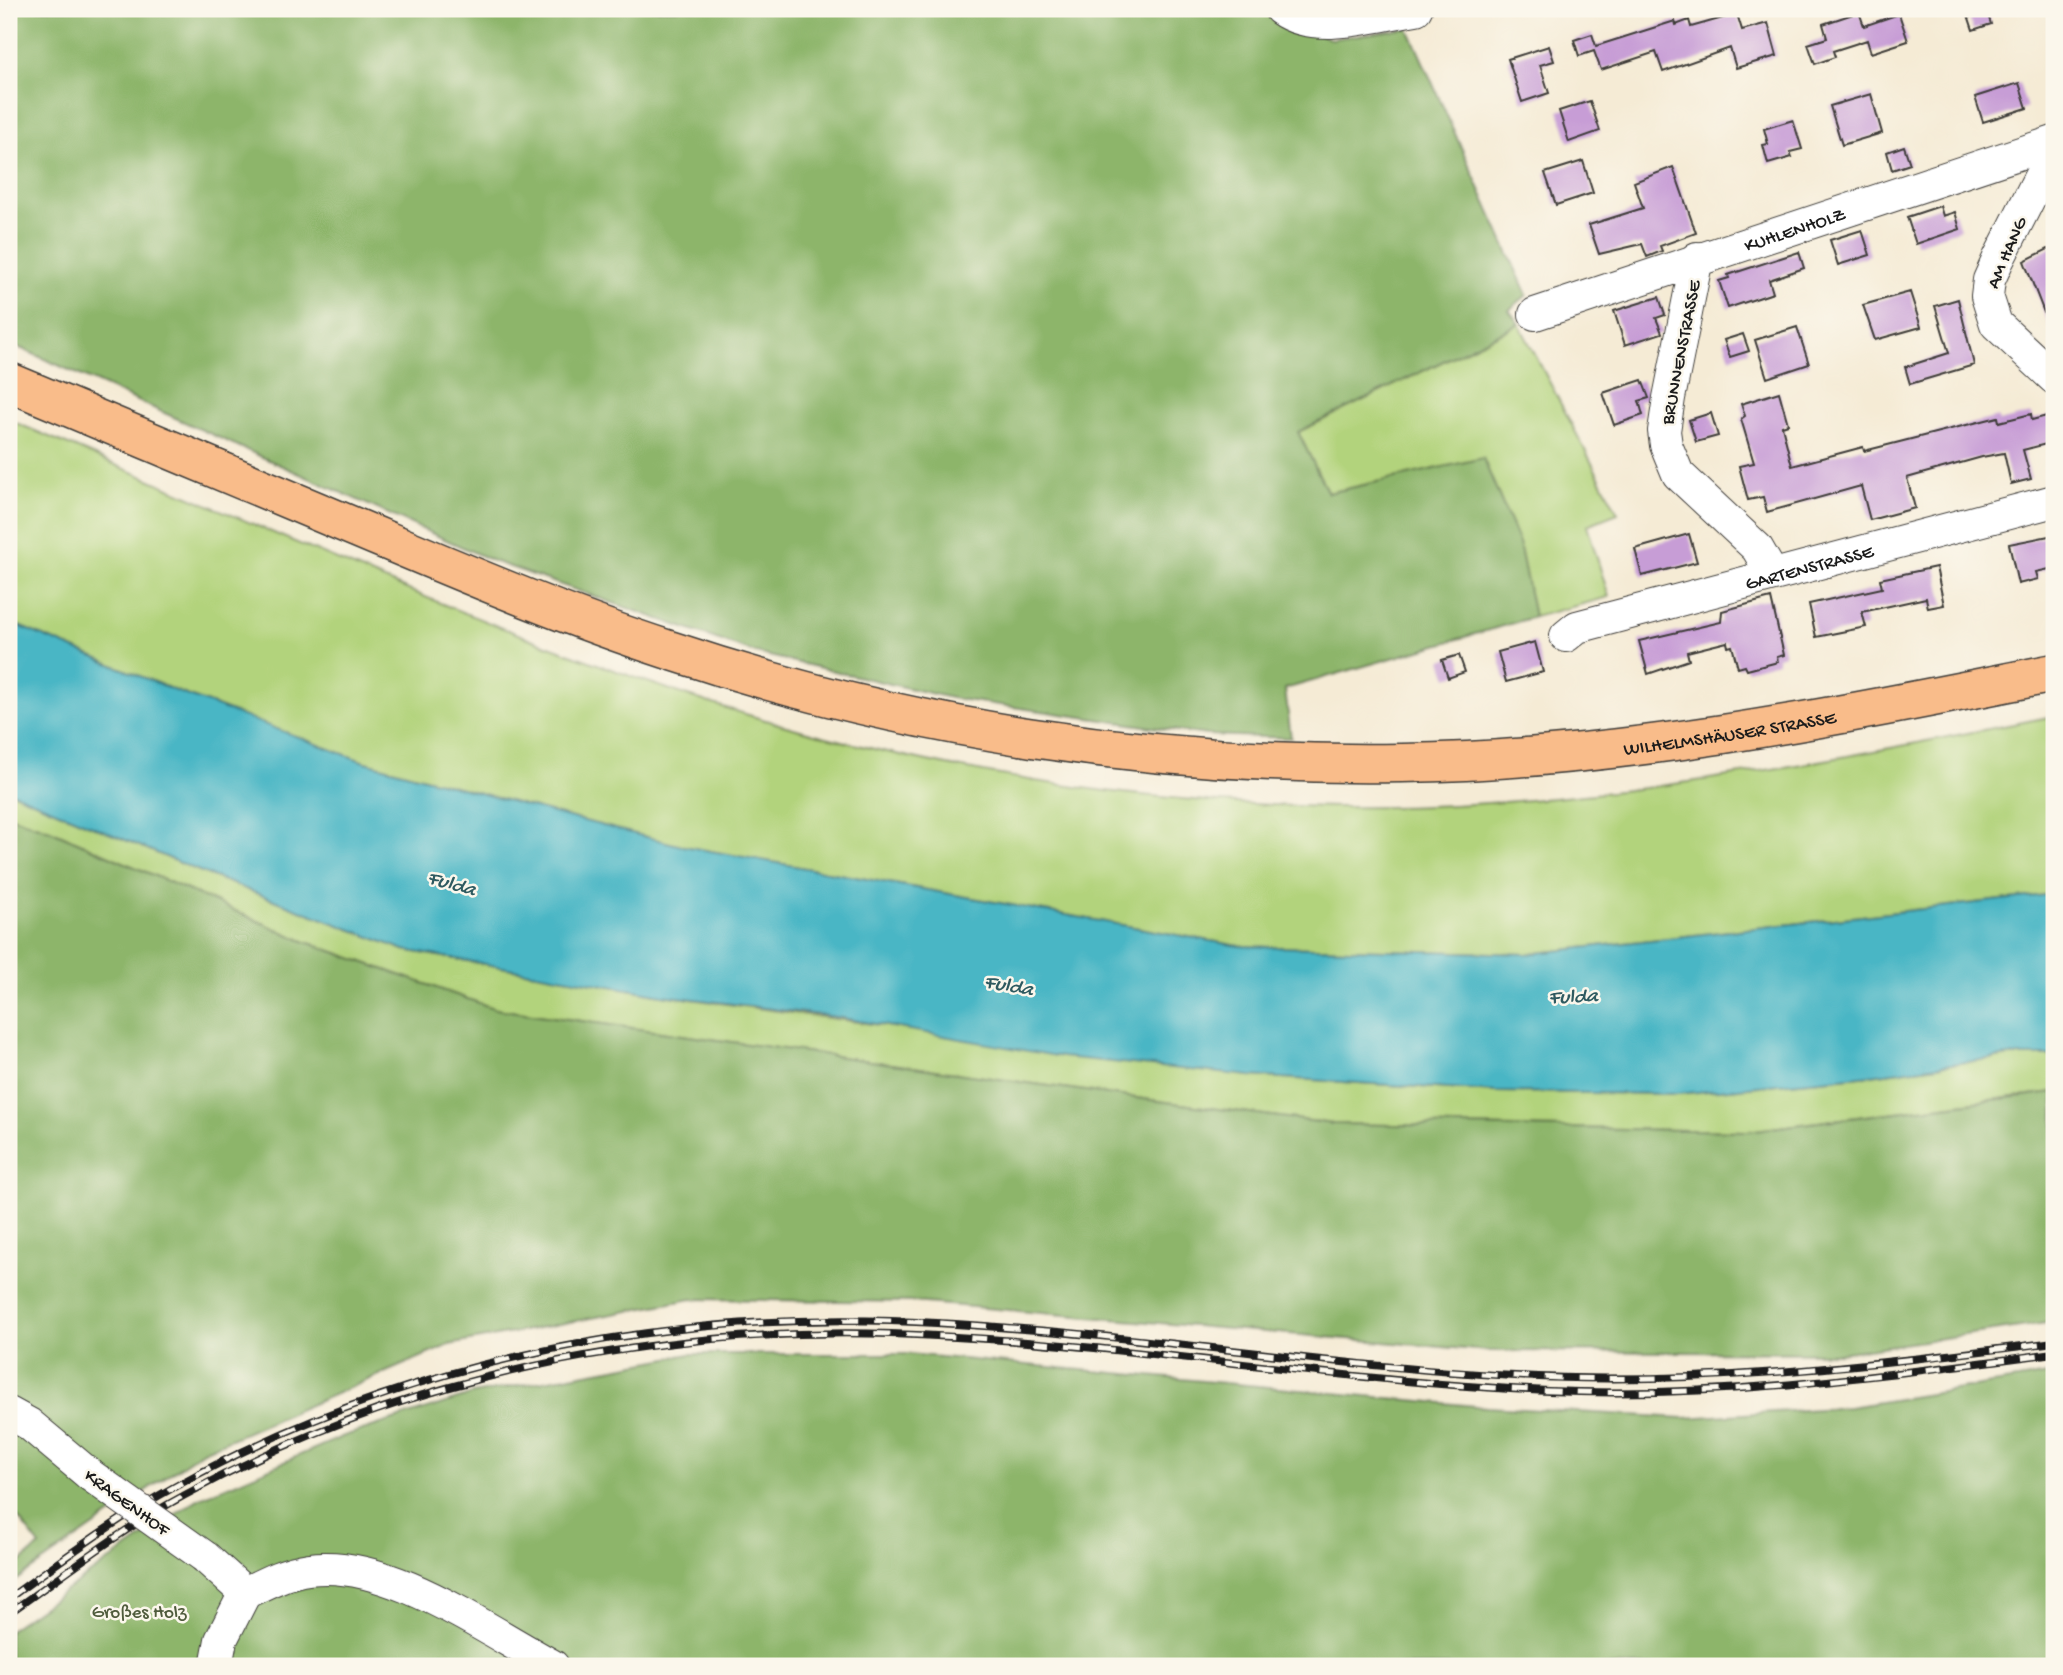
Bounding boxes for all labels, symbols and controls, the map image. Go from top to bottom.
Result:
street label: KUHLENHOLZ [1742,204,1849,259]
street label: AM HANG [1983,213,2034,293]
street label: BRUNNENSTRASSE [1657,277,1708,428]
street label: GARTENSTRASSE [1743,541,1877,597]
street label: WILHELMSHÄUSER STRASSE [1622,707,1839,763]
water label: Fulda [424,867,479,905]
water label: Fulda [982,971,1036,1004]
water label: Fulda [1548,985,1599,1012]
street label: KRAGENHOF [79,1465,174,1543]
park label: Großes Holz [92,1602,187,1625]

